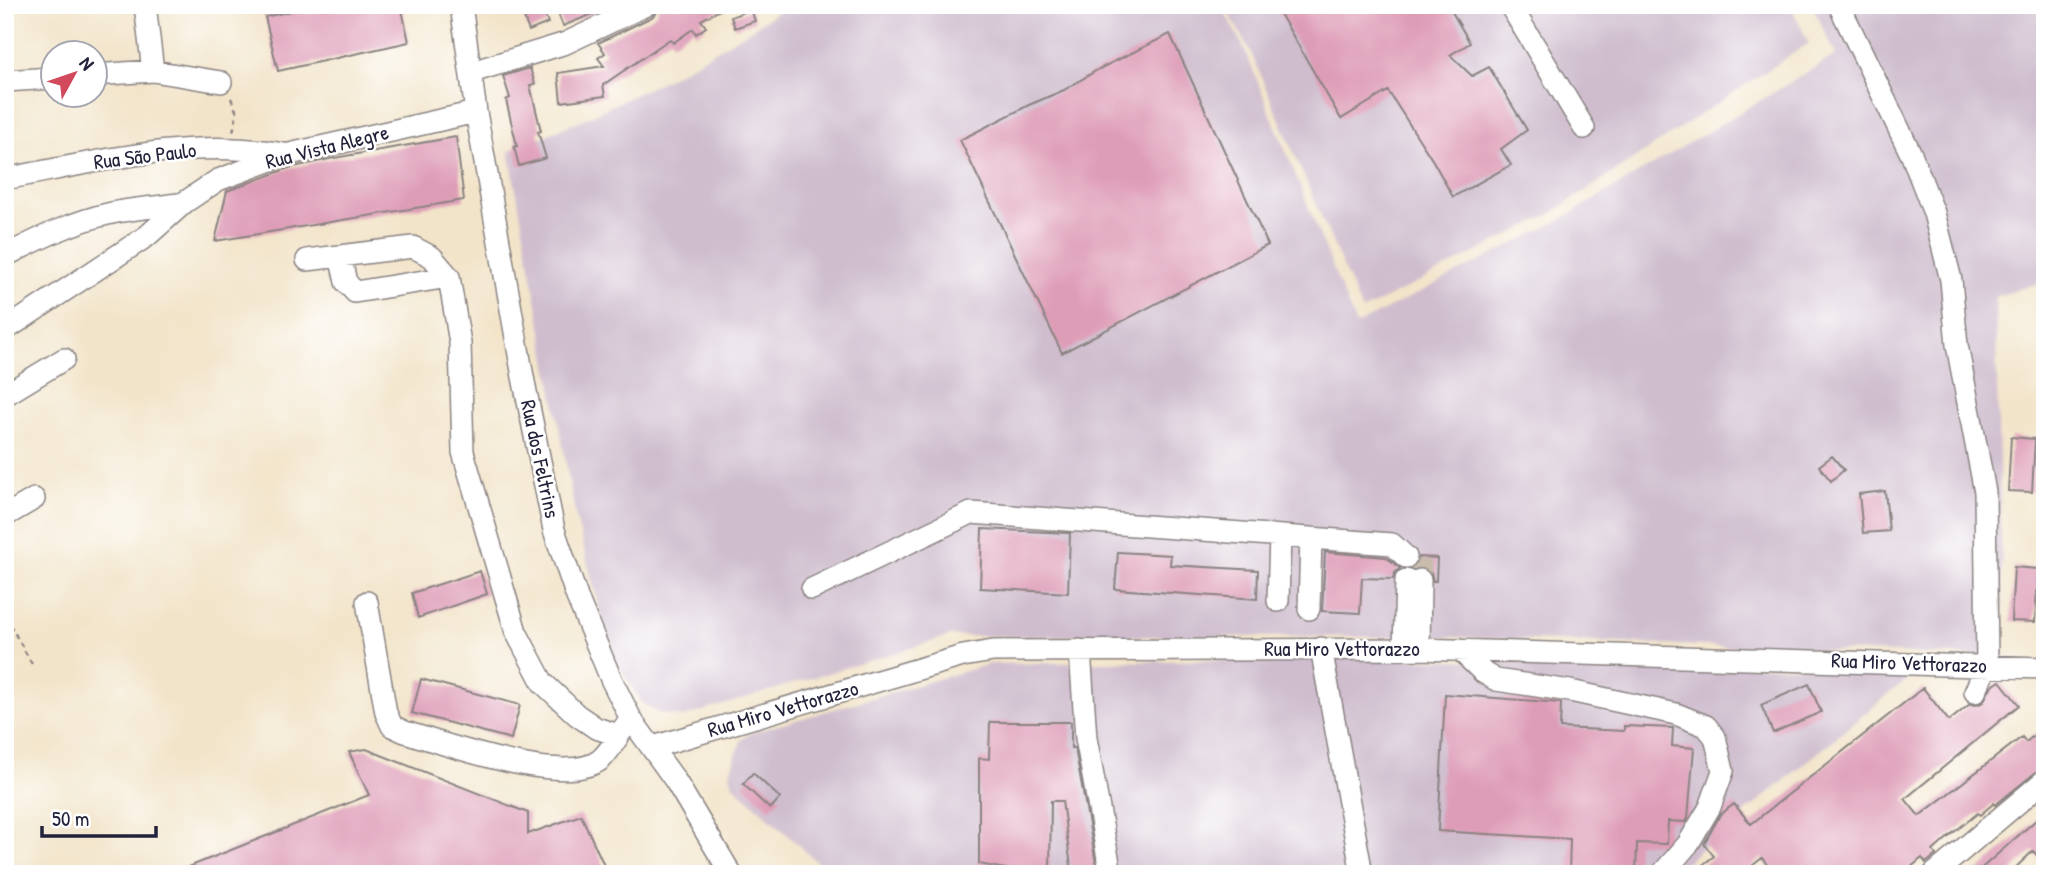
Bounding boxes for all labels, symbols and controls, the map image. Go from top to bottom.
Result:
north arrow [38,38,108,108]
text: N [74,51,100,75]
street label: Rua Vista Alegre [262,117,391,176]
street label: Rua São Paulo [92,135,198,176]
street label: Rua dos Feltrins [514,397,567,521]
street label: Rua Miro Vettorazzo [1264,634,1420,663]
street label: Rua Miro Vettorazzo [1831,645,1987,680]
street label: Rua Miro Vettorazzo [704,673,862,744]
scale bar [42,795,156,839]
text: 50 m [52,804,89,833]

